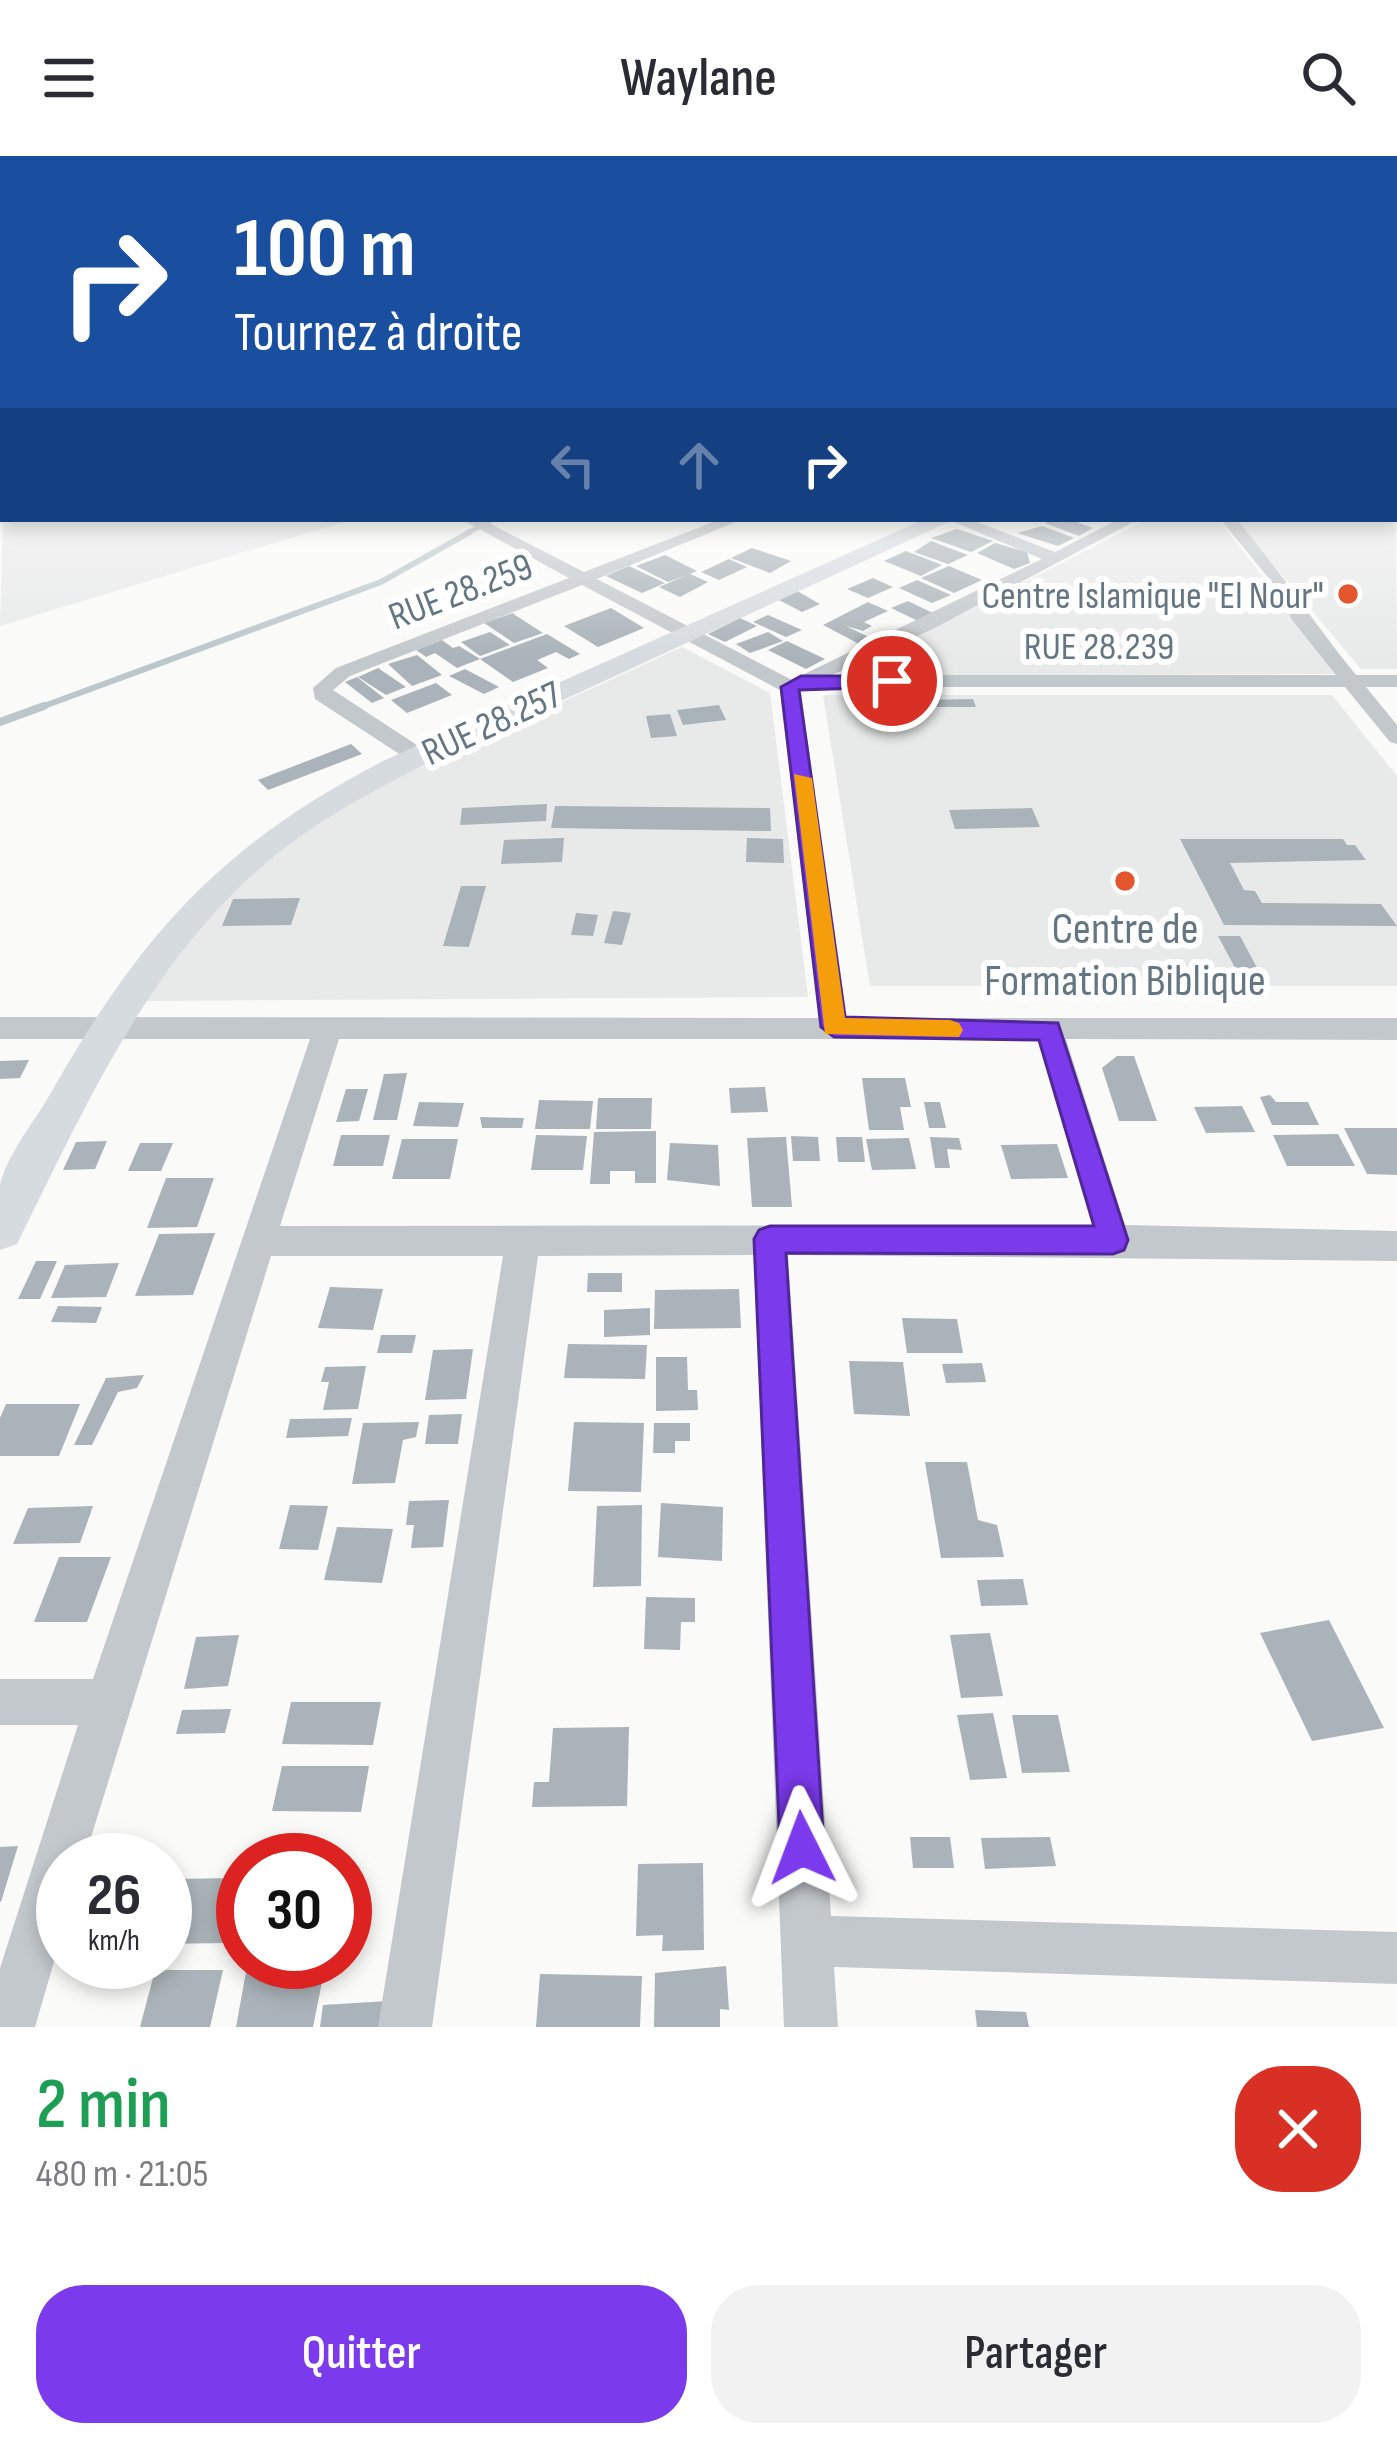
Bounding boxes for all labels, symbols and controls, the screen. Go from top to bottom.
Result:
icon: menu [36,45,102,111]
icon: search [1295,45,1361,111]
text: Waylane [620,46,777,111]
text: 100 m [234,199,416,300]
icon: right [36,204,192,360]
text: Tournez à droite [234,301,522,366]
icon: left [540,432,606,498]
icon: ahead [666,432,732,498]
icon: right [792,432,858,498]
street label: RUE 28.259 [382,544,539,641]
place label: Centre Islamique "El Nour" [981,573,1324,620]
marker: Centre Islamique "El Nour" [1335,581,1361,607]
street label: RUE 28.239 [1024,624,1174,671]
pin [841,630,943,732]
icon: arrive [859,648,925,714]
street label: RUE 28.257 [415,671,569,777]
marker: Centre de Formation Biblique [1112,868,1138,894]
place label: Centre de Formation Biblique [984,902,1266,1009]
position arrow [739,1785,865,1911]
speed limit sign: 30 [216,1833,372,1989]
text: 26 [87,1860,141,1932]
text: km/h [88,1923,140,1959]
text: 2 min [36,2062,171,2149]
button: close [1235,2066,1361,2192]
text: 480 m · 21:05 [36,2151,209,2198]
button: Quitter [36,2285,687,2423]
button: Partager [711,2285,1361,2423]

